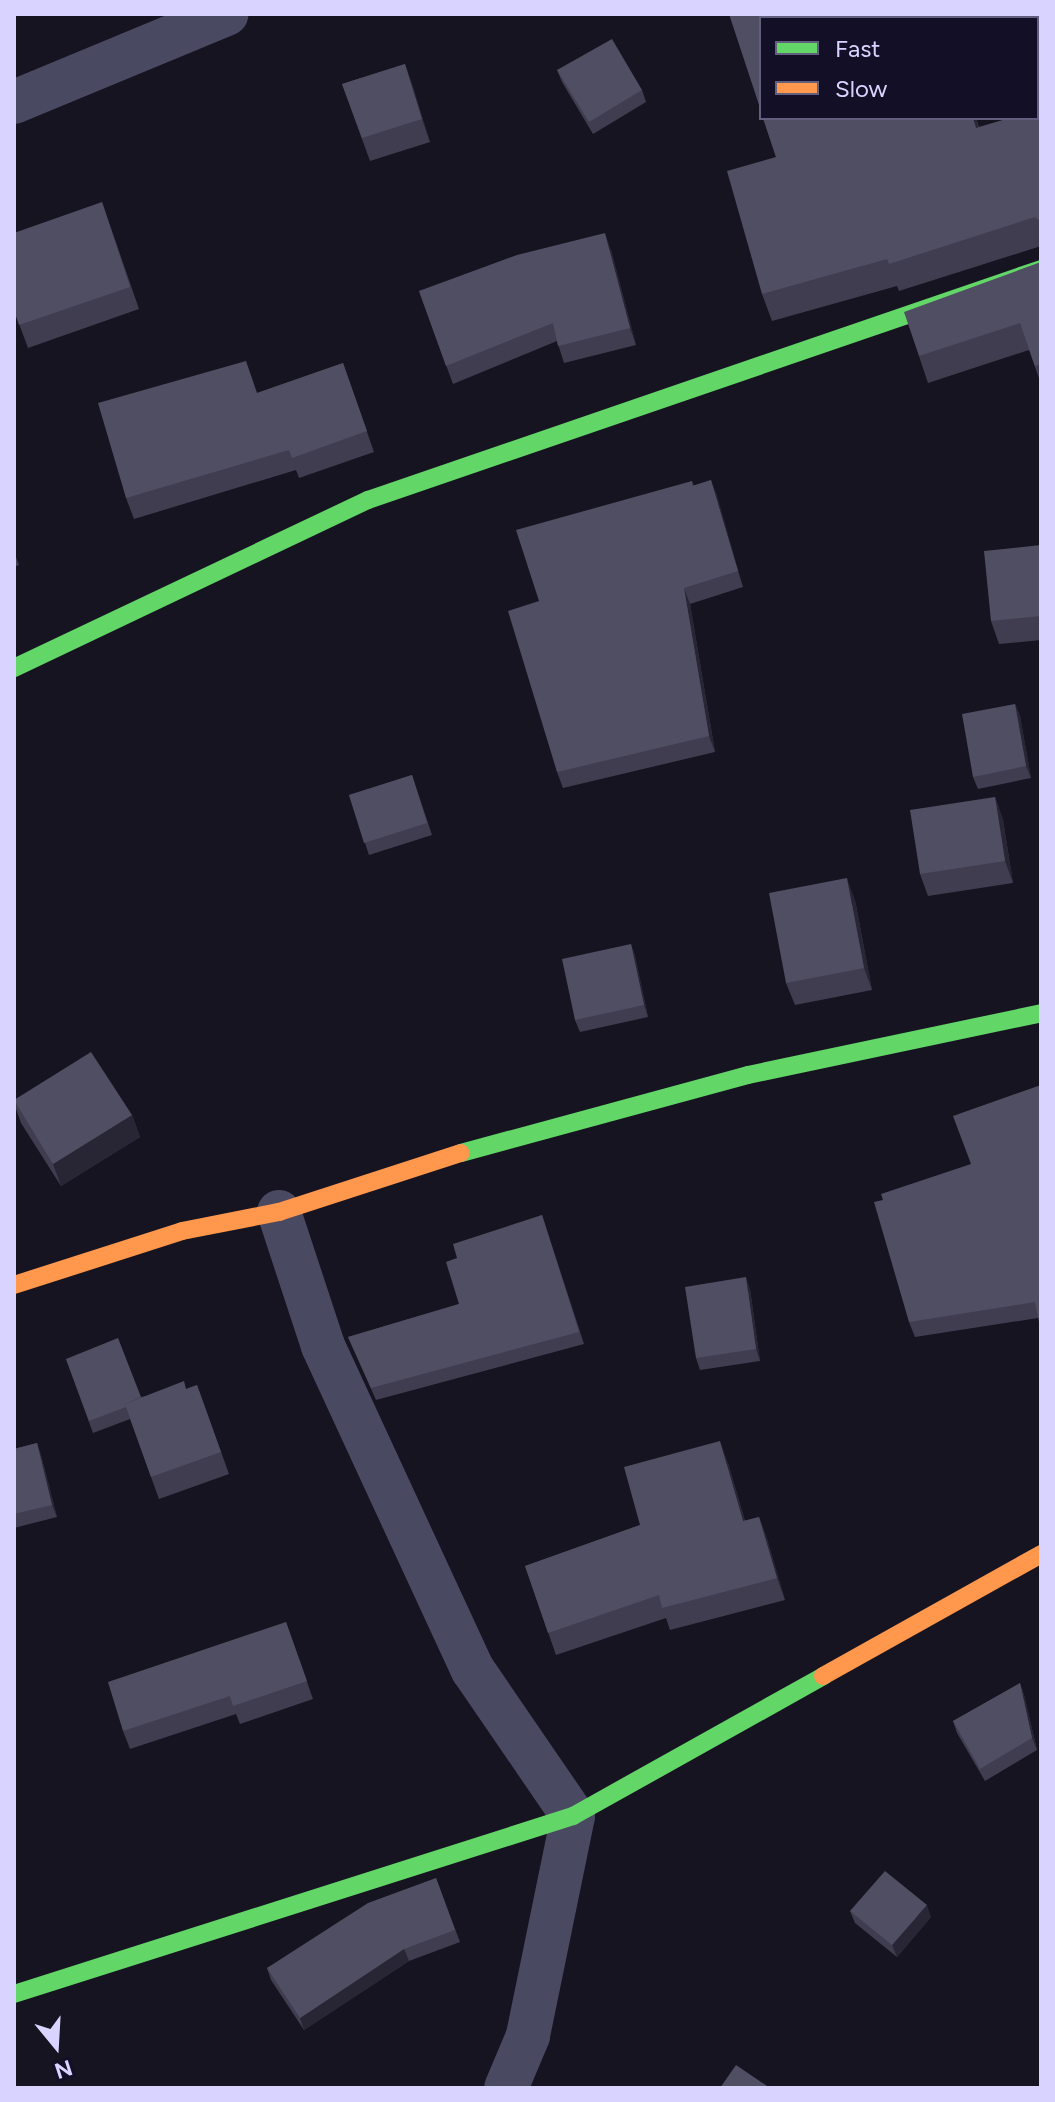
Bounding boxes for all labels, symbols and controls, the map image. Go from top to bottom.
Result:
legend [759,16,1039,120]
text: Fast [835,34,880,63]
text: Slow [835,74,887,103]
north arrow [16,2006,96,2086]
text: N [51,2054,76,2085]

